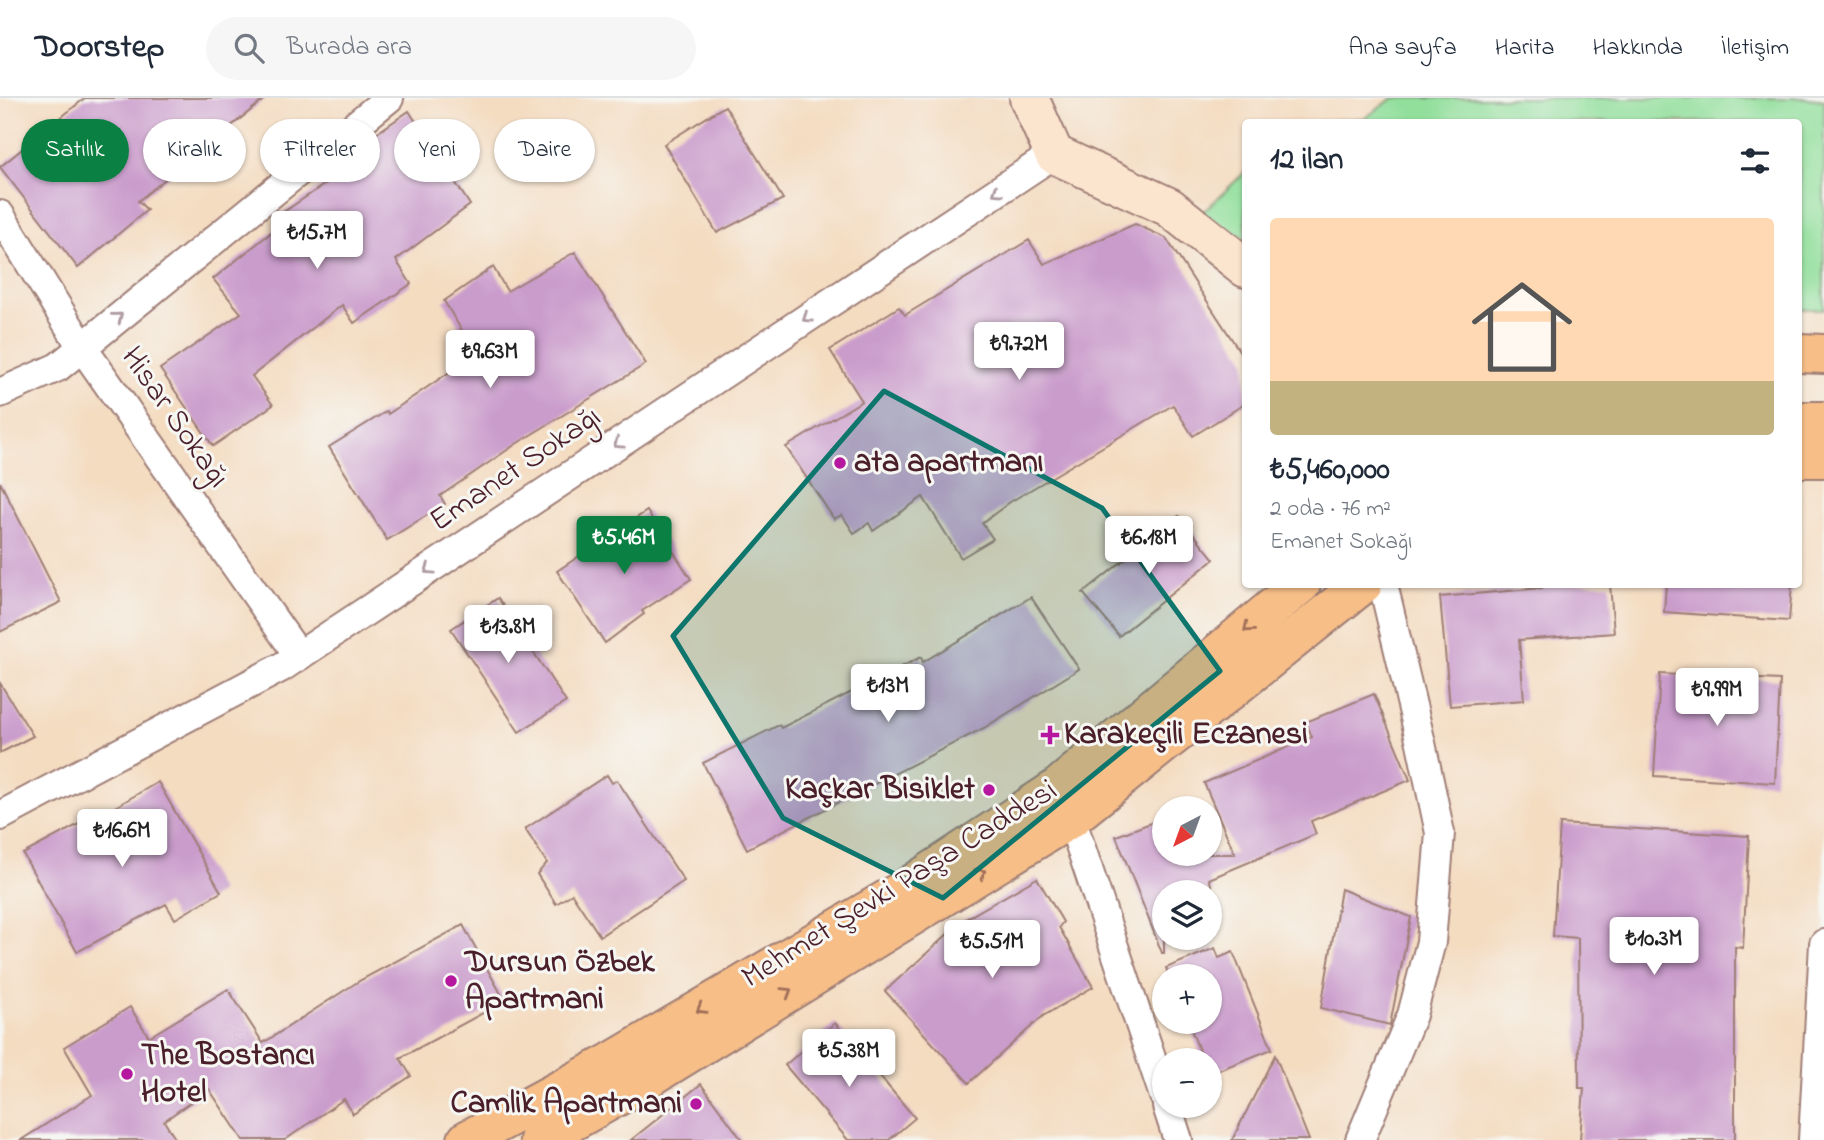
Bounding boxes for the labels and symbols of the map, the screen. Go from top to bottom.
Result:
one-way arrow [992,183,1005,196]
pin: ₺15.7M [260,212,374,271]
one-way arrow [802,309,815,322]
one-way arrow [111,313,123,326]
pin: ₺9.72M [962,322,1076,382]
pin: ₺9.63M [433,330,547,390]
street label: Hisar Sokağı [107,338,240,499]
street label: Emanet Sokağı [421,395,612,546]
one-way arrow [613,435,626,448]
place label: ata apartmanı [854,440,1044,487]
marker: ata apartmanı [832,455,848,471]
pin: ₺5.46M [567,517,681,576]
pin: ₺6.18M [1092,517,1206,576]
one-way arrow [423,561,436,574]
pin: ₺13.8M [451,606,565,665]
one-way arrow [1244,620,1257,632]
pin: ₺13M [847,664,929,724]
pin: ₺9.99M [1660,668,1774,728]
place label: Karakeçili Eczanesi [1064,712,1308,759]
marker: Karakeçili Eczanesi [1042,727,1058,743]
place label: Kaçkar Bisiklet [785,767,975,814]
street label: Mehmet Şevki Paşa Caddesi [733,768,1067,1002]
marker: Kaçkar Bisiklet [981,782,997,798]
north arrow [1152,796,1222,866]
pin: ₺16.6M [65,810,179,869]
one-way arrow [974,869,987,882]
pin: ₺10.3M [1597,918,1711,977]
pin: ₺5.51M [935,920,1049,980]
place label: Dursun Özbek Apartmani [463,940,656,1024]
marker: Dursun Özbek Apartmani [443,973,459,989]
one-way arrow [780,988,793,1001]
one-way arrow [696,1001,709,1014]
pin: ₺5.38M [792,1030,906,1089]
place label: The Bostancı Hotel [141,1033,315,1117]
marker: The Bostancı Hotel [119,1066,135,1082]
place label: Camlik Apartmani [450,1081,682,1128]
marker: Camlik Apartmani [688,1096,704,1112]

